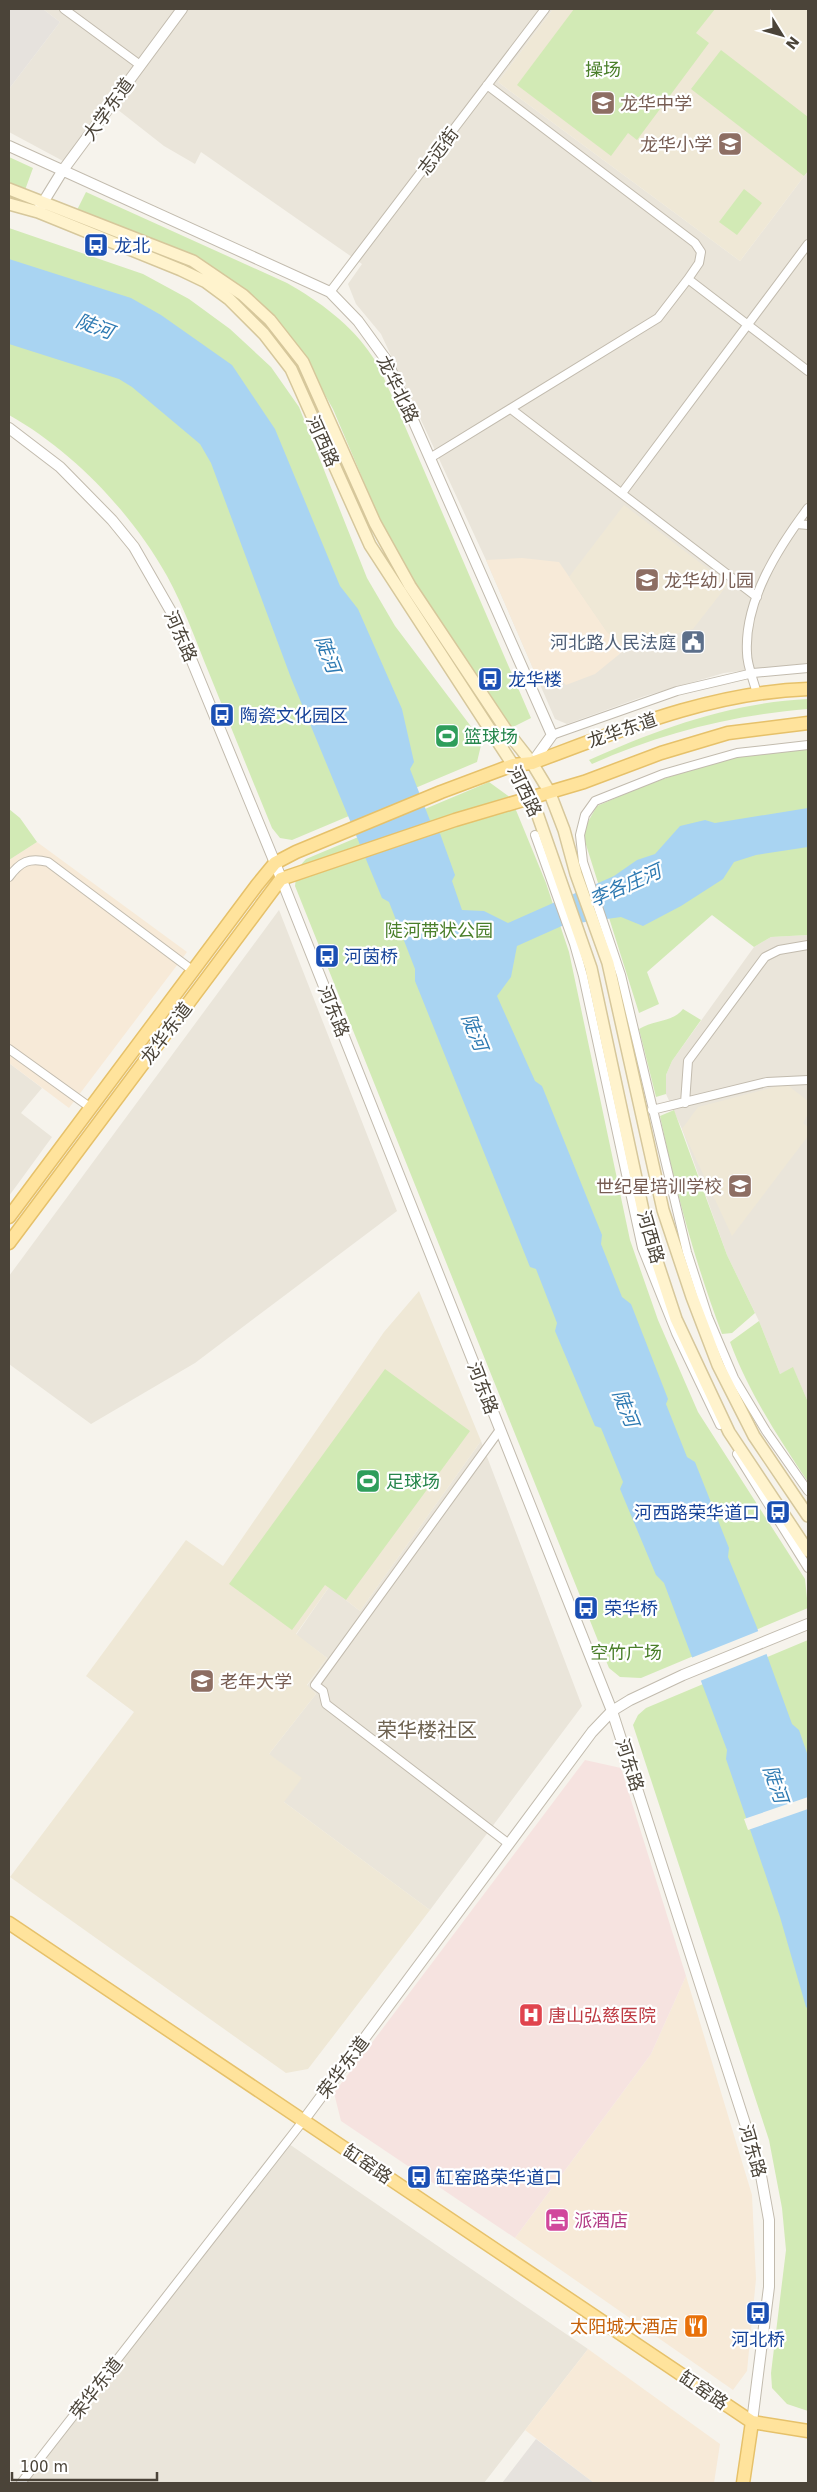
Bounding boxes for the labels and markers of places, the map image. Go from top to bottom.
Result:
school or university icon: 龙华中学 [590,90,616,116]
place label: 龙华中学 [620,93,692,114]
school or university icon: 龙华小学 [717,131,743,157]
place label: 龙华小学 [640,134,712,155]
bus stop icon: 龙北 [83,232,109,258]
place label: 龙北 [114,235,150,256]
school or university icon: 龙华幼儿园 [634,567,660,593]
place label: 龙华幼儿园 [664,570,754,591]
public building icon: 河北路人民法庭 [680,629,706,655]
place label: 河北路人民法庭 [550,632,676,653]
bus stop icon: 龙华楼 [477,666,503,692]
place label: 龙华楼 [508,669,562,690]
bus stop icon: 陶瓷文化园区 [209,702,235,728]
place label: 陶瓷文化园区 [240,705,348,726]
sports icon: 篮球场 [434,723,460,749]
place label: 篮球场 [464,726,518,747]
bus stop icon: 河茵桥 [314,943,340,969]
place label: 河茵桥 [344,946,398,967]
school or university icon: 世纪星培训学校 [727,1173,753,1199]
place label: 世纪星培训学校 [596,1176,722,1197]
sports icon: 足球场 [355,1468,381,1494]
place label: 足球场 [386,1471,440,1492]
bus stop icon: 河西路荣华道口 [765,1499,791,1525]
place label: 河西路荣华道口 [634,1502,760,1523]
bus stop icon: 荣华桥 [573,1595,599,1621]
place label: 荣华桥 [604,1598,658,1619]
school or university icon: 老年大学 [189,1668,215,1694]
place label: 老年大学 [220,1671,292,1692]
hospital icon: 唐山弘慈医院 [518,2002,544,2028]
place label: 唐山弘慈医院 [548,2005,656,2026]
bus stop icon: 缸窑路荣华道口 [406,2164,432,2190]
place label: 缸窑路荣华道口 [436,2167,562,2188]
hotel icon: 派酒店 [544,2207,570,2233]
place label: 派酒店 [574,2210,628,2231]
bus stop icon: 河北桥 [745,2300,771,2326]
restaurant icon: 太阳城大酒店 [683,2313,709,2339]
place label: 太阳城大酒店 [570,2316,678,2337]
place label: 河北桥 [731,2329,785,2350]

